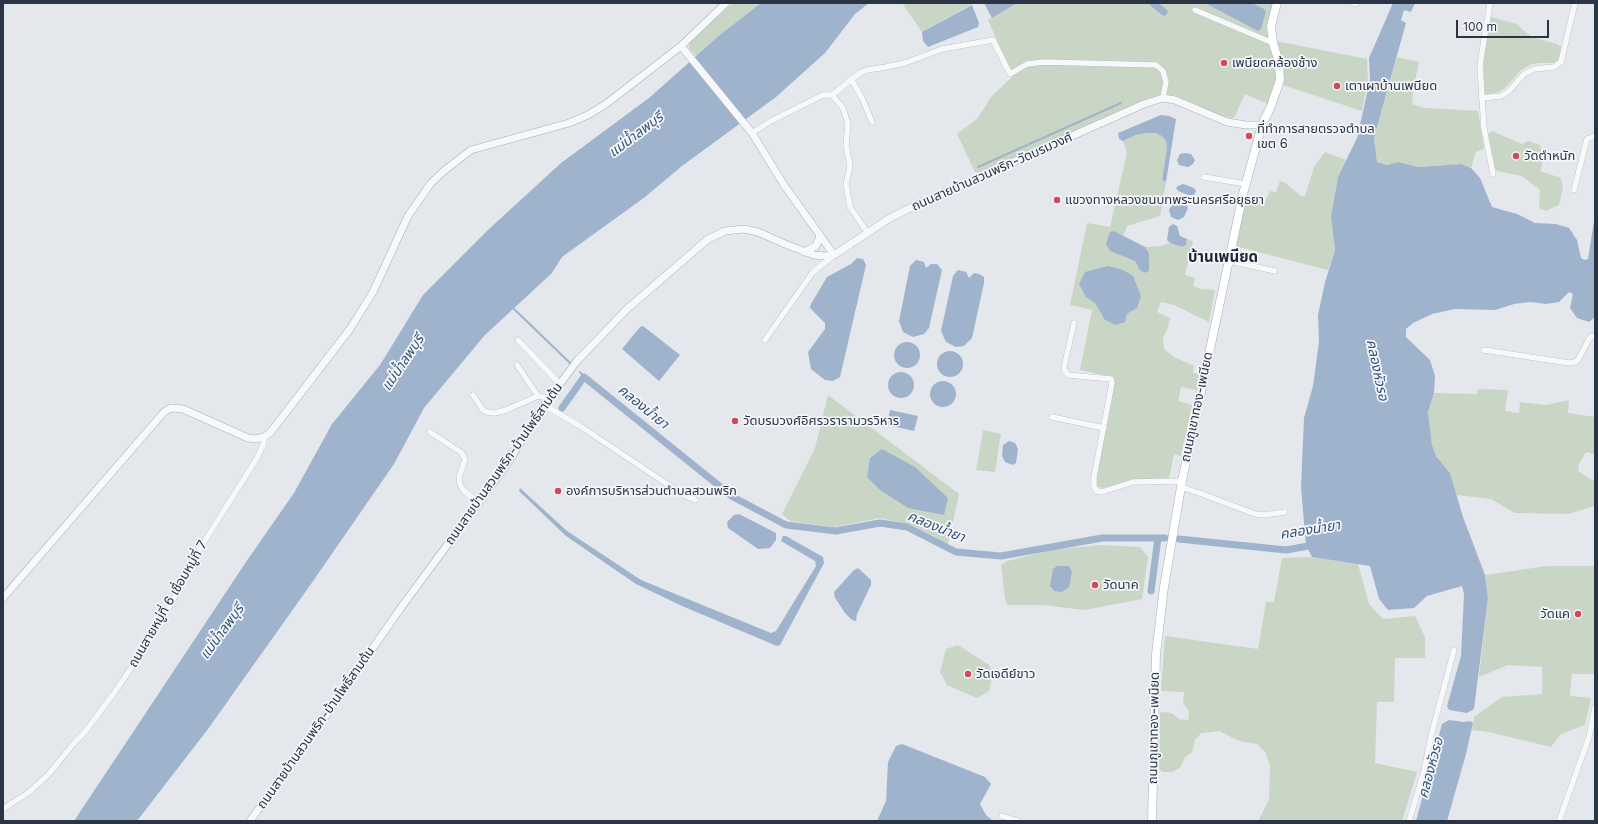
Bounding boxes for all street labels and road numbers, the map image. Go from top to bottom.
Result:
street label: ถนนสายบ้านสวนพริก-วัดบรมวงศ์ [909,129,1075,215]
street label: ถนนภูเขาทอง-เพนียด [1178,350,1216,464]
street label: ถนนสายบ้านสวนพริก-บ้านโพธิ์สามต้น [442,380,566,548]
street label: ถนนสายหมู่ที่ 6 เชื่อมหมู่ที่ 7 [125,538,211,670]
street label: ถนนสายบ้านสวนพริก-บ้านโพธิ์สามต้น [254,644,378,812]
street label: ถนนภูเขาทอง-เพนียด [1145,672,1163,784]

